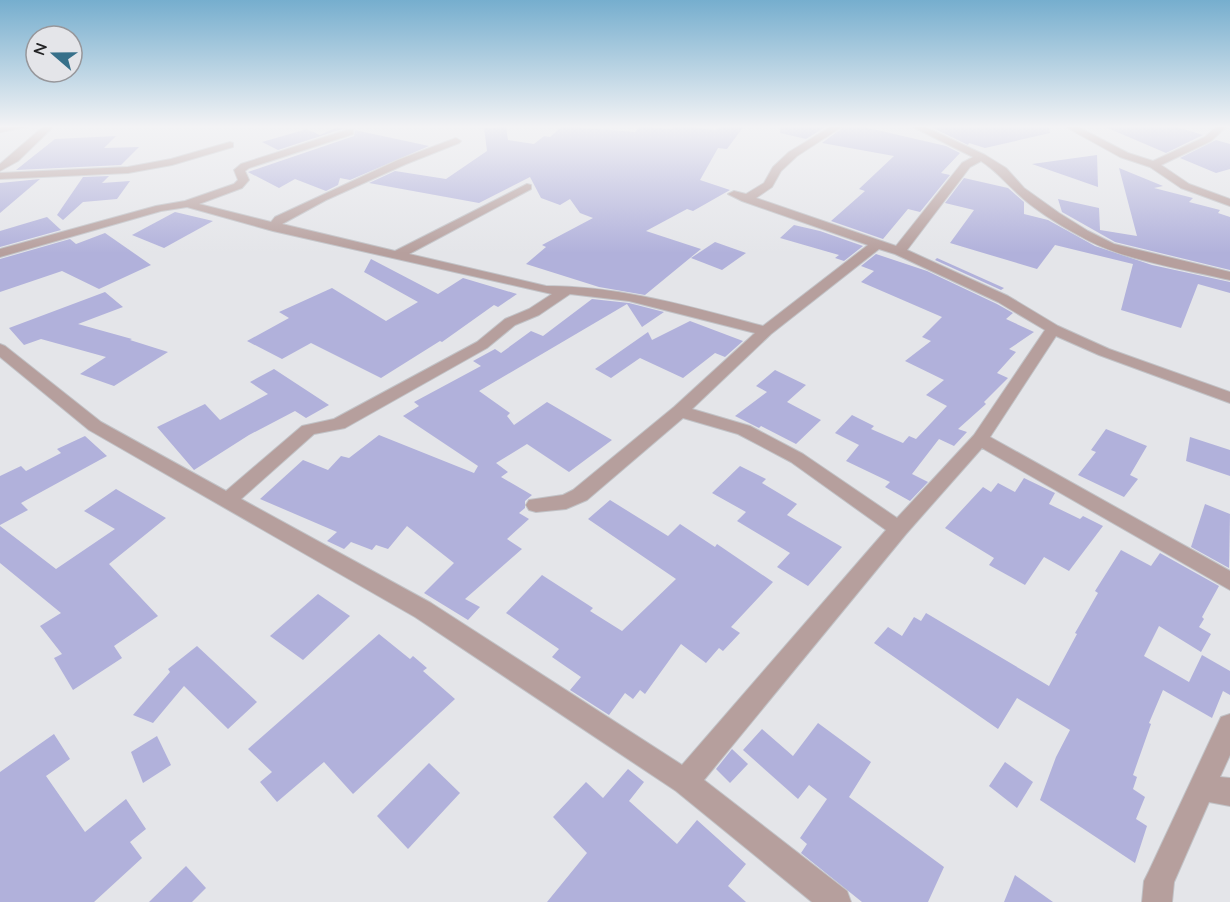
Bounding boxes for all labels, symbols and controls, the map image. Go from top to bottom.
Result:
north arrow [24,24,84,84]
text: N [28,40,51,58]

